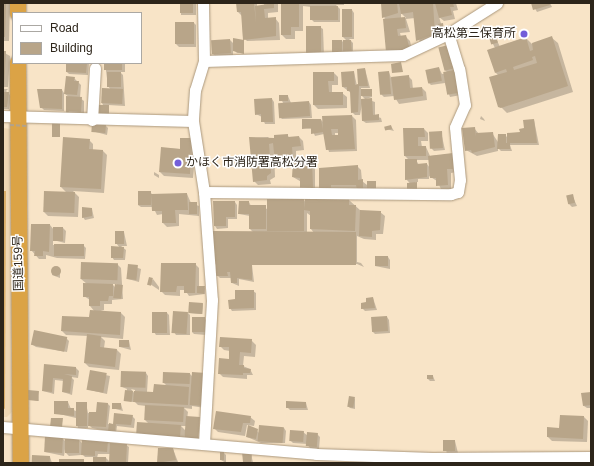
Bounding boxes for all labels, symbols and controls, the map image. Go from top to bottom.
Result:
legend [12,12,142,64]
text: Road [50,21,79,35]
place label: 高松第三保育所 [432,27,516,41]
marker: 高松第三保育所 [519,29,529,39]
text: Building [50,41,93,55]
place label: かほく市消防署高松分署 [186,156,318,170]
marker: かほく市消防署高松分署 [173,158,183,168]
street label: 国道159号 [11,235,27,291]

